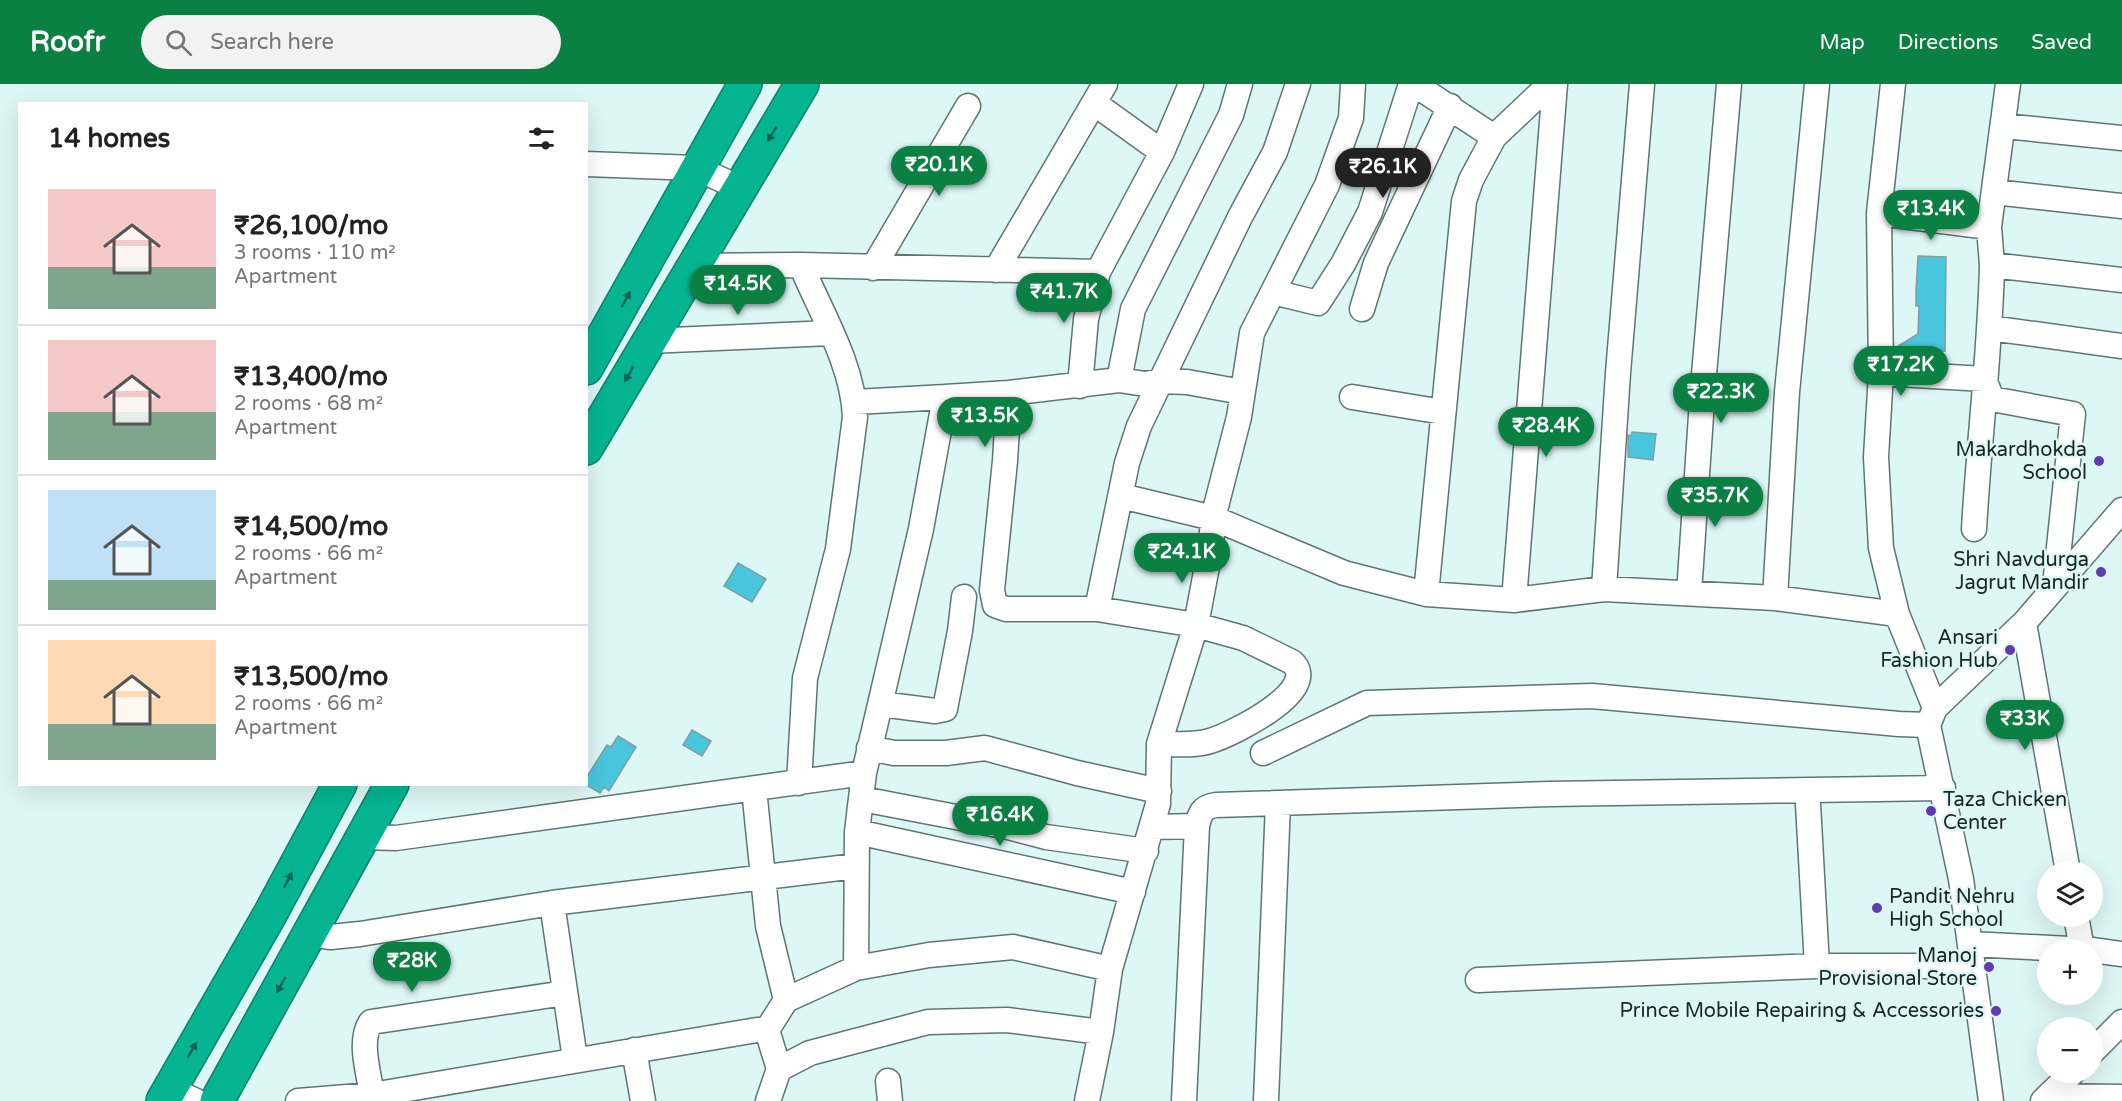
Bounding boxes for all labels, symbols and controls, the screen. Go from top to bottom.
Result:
search box [141,15,561,69]
text: Roofr [30,25,105,59]
icon: search [162,26,195,59]
text: Search here [210,29,334,55]
text: Map [1819,30,1865,55]
text: Directions [1898,30,1998,55]
text: Saved [2031,30,2092,55]
icon: filters [525,122,558,155]
text: 14 homes [48,123,170,154]
one-way arrow [766,126,777,142]
pin: ₹20.1K [890,146,988,197]
pin: ₹26.1K [1334,148,1432,199]
text: ₹20.1K [905,153,973,177]
text: ₹26.1K [1349,155,1417,179]
pin: ₹13.4K [1882,190,1980,241]
text: ₹13.4K [1897,197,1965,221]
text: ₹26,100/mo [234,210,388,241]
icon: home [96,213,168,285]
text: 3 rooms · 110 m² [234,241,396,265]
text: Apartment [234,265,337,289]
pin: ₹14.5K [689,265,787,316]
text: ₹14.5K [704,272,772,296]
pin: ₹41.7K [1015,273,1113,324]
text: ₹41.7K [1030,280,1098,304]
one-way arrow [621,290,631,307]
pin: ₹17.2K [1852,346,1950,397]
text: ₹17.2K [1868,353,1934,377]
text: ₹13,400/mo [234,361,388,392]
icon: home [96,364,168,436]
one-way arrow [624,366,634,383]
pin: ₹22.3K [1672,373,1770,424]
text: ₹22.3K [1687,380,1755,404]
text: 2 rooms · 68 m² [234,392,383,416]
pin: ₹13.5K [936,397,1034,448]
text: ₹13.5K [951,404,1019,428]
pin: ₹28.4K [1497,407,1595,458]
text: ₹28.4K [1512,414,1580,438]
text: Apartment [234,416,337,440]
place label: Makardhokda School [1956,438,2087,485]
marker: Makardhokda School [2092,454,2106,468]
pin: ₹35.7K [1666,477,1764,528]
text: ₹35.7K [1681,484,1749,508]
text: ₹14,500/mo [234,511,388,542]
icon: home [96,514,168,586]
pin: ₹24.1K [1133,533,1231,584]
text: ₹24.1K [1148,540,1216,564]
text: 2 rooms · 66 m² [234,542,383,566]
place label: Shri Navdurga Jagrut Mandir [1953,548,2089,595]
marker: Shri Navdurga Jagrut Mandir [2094,565,2108,579]
text: Apartment [234,566,337,590]
place label: Ansari Fashion Hub [1880,626,1998,673]
marker: Ansari Fashion Hub [2003,643,2017,657]
text: ₹13,500/mo [234,661,388,692]
icon: home [96,664,168,736]
text: 2 rooms · 66 m² [234,692,383,716]
pin: ₹33K [1989,700,2061,751]
text: ₹33K [2000,707,2050,731]
text: Apartment [234,716,337,740]
place label: Taza Chicken Center [1943,788,2067,835]
pin: ₹16.4K [951,796,1049,847]
text: ₹16.4K [966,803,1034,827]
marker: Taza Chicken Center [1924,804,1938,818]
map controls [2037,861,2103,1083]
button: layers [2037,861,2103,927]
one-way arrow [283,872,293,889]
place label: Pandit Nehru High School [1889,885,2015,932]
marker: Pandit Nehru High School [1870,901,1884,915]
button: + [2037,939,2103,1005]
pin: ₹28K [376,942,448,993]
place label: Manoj Provisional Store [1818,944,1977,991]
text: ₹28K [387,949,437,973]
marker: Manoj Provisional Store [1982,960,1996,974]
one-way arrow [276,977,286,994]
place label: Prince Mobile Repairing & Accessories [1620,999,1984,1023]
marker: Prince Mobile Repairing & Accessories [1989,1004,2003,1018]
button: − [2037,1017,2103,1083]
one-way arrow [187,1041,197,1058]

